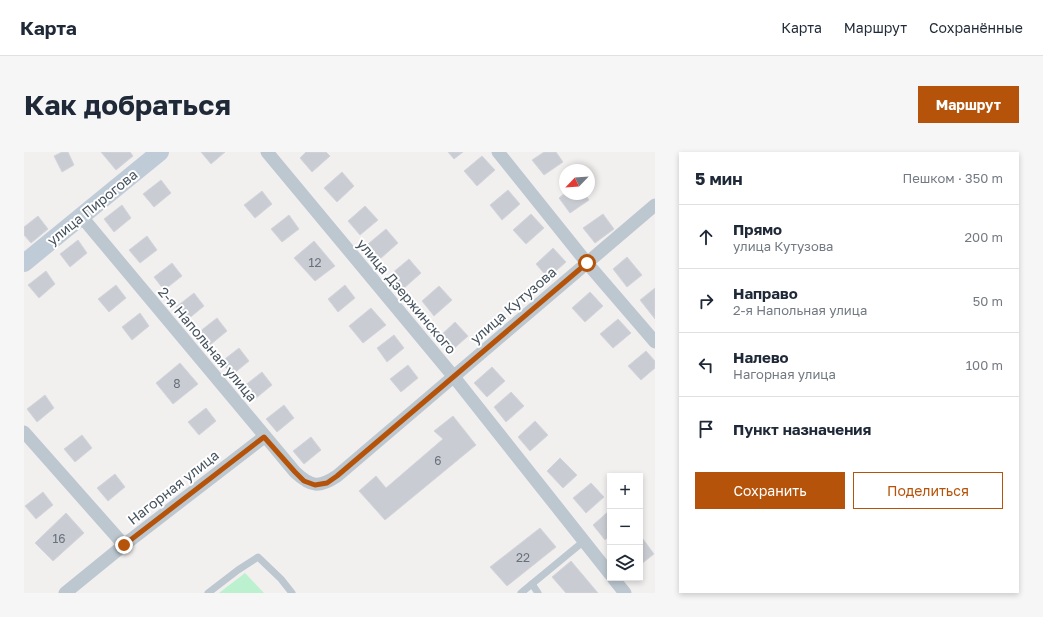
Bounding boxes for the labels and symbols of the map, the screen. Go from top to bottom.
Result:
north arrow [559,164,595,200]
street label: улица Пирогова [43,165,141,249]
street label: улица Дзержинского [354,235,460,357]
route start [578,254,596,272]
house number: 12 [309,255,321,270]
street label: улица Кутузова [467,263,559,347]
street label: 2-я Напольная улица [155,283,261,405]
house number: 8 [173,376,181,391]
street label: Нагорная улица [124,446,222,528]
house number: 6 [434,453,442,468]
house number: 16 [52,531,66,546]
route end [115,536,133,554]
house number: 22 [516,550,530,565]

